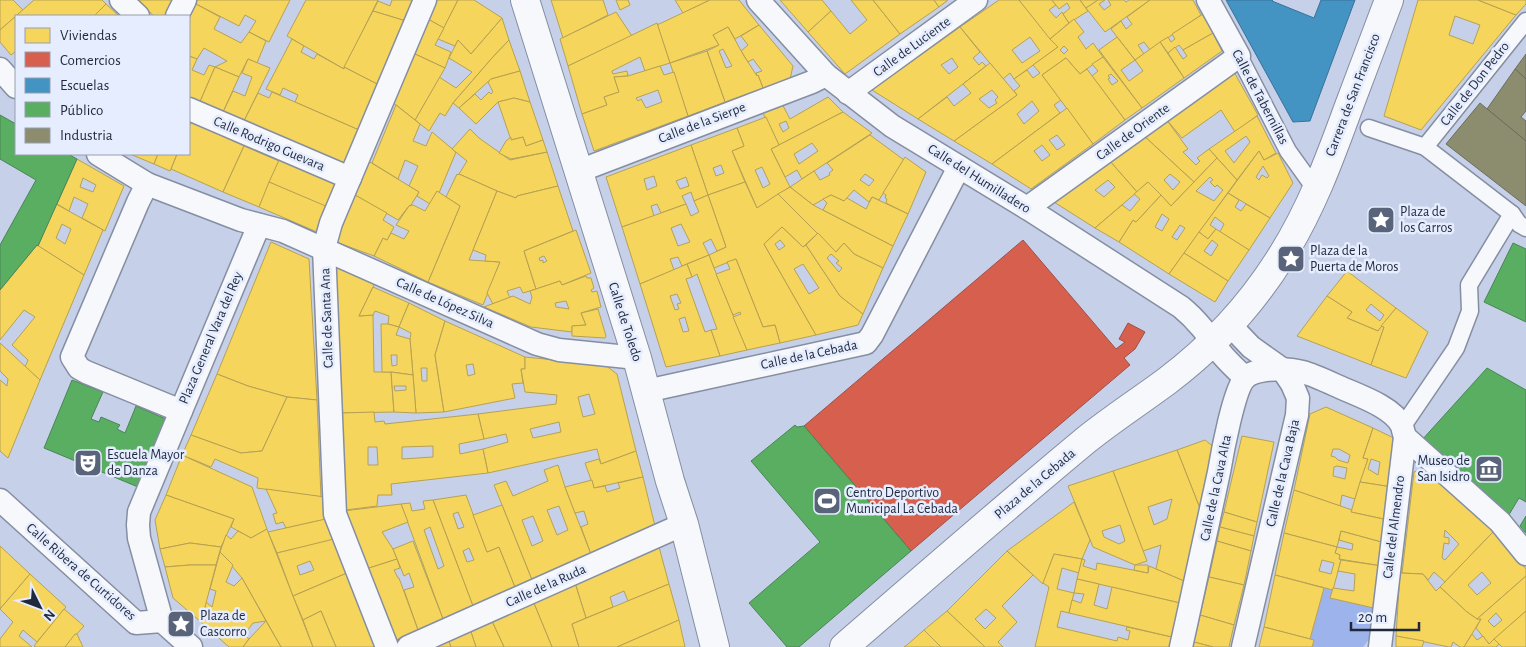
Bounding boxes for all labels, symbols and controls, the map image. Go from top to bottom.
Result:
street label: Calle de Luciente [871,14,953,80]
legend [15,15,190,155]
text: Viviendas [60,28,117,43]
street label: Carrera de San Francisco [1323,32,1383,158]
street label: Calle de Don Pedro [1438,39,1512,129]
street label: Calle de Tabernillas [1229,47,1291,147]
text: Comercios [60,53,121,68]
text: Escuelas [60,78,109,93]
street label: Calle de la Sierpe [656,100,748,146]
street label: Calle de Oriente [1094,101,1172,163]
text: Público [60,103,103,118]
street label: Calle Rodrigo Guevara [211,114,327,174]
text: Industria [60,128,113,143]
street label: Calle del Humilladero [925,142,1033,216]
place icon: Plaza de los Carros [1366,205,1396,235]
place label: Plaza de los Carros [1400,205,1453,235]
place icon: Plaza de la Puerta de Moros [1276,244,1306,274]
place label: Plaza de la Puerta de Moros [1310,244,1399,274]
street label: Calle de Santa Ana [318,267,336,368]
street label: Plaza General Vara del Rey [177,270,245,406]
street label: Calle de López Silva [394,275,496,331]
street label: Calle de Toledo [606,281,644,363]
street label: Calle de la Cebada [759,338,859,372]
street label: Calle de la Cava Baja [1264,417,1302,528]
street label: Calle de la Cava Alta [1198,433,1234,542]
street label: Plaza de la Cebada [992,446,1079,522]
theatre icon: Escuela Mayor de Danza [73,448,103,478]
place label: Escuela Mayor de Danza [107,448,185,478]
place label: Museo de San Isidro [1417,454,1470,484]
museum icon: Museo de San Isidro [1474,454,1504,484]
street label: Calle del Almendro [1381,474,1407,579]
sports icon: Centro Deportivo Municipal La Cebada [812,486,842,516]
place label: Centro Deportivo Municipal La Cebada [846,486,958,516]
street label: Calle Ribera de Curtidores [24,521,138,623]
street label: Calle de la Ruda [504,562,589,610]
north arrow [15,582,65,632]
scale bar [1351,600,1418,632]
text: N [40,607,57,623]
place icon: Plaza de Cascorro [166,609,196,639]
place label: Plaza de Cascorro [200,609,247,639]
text: 20 m [1358,610,1387,625]

